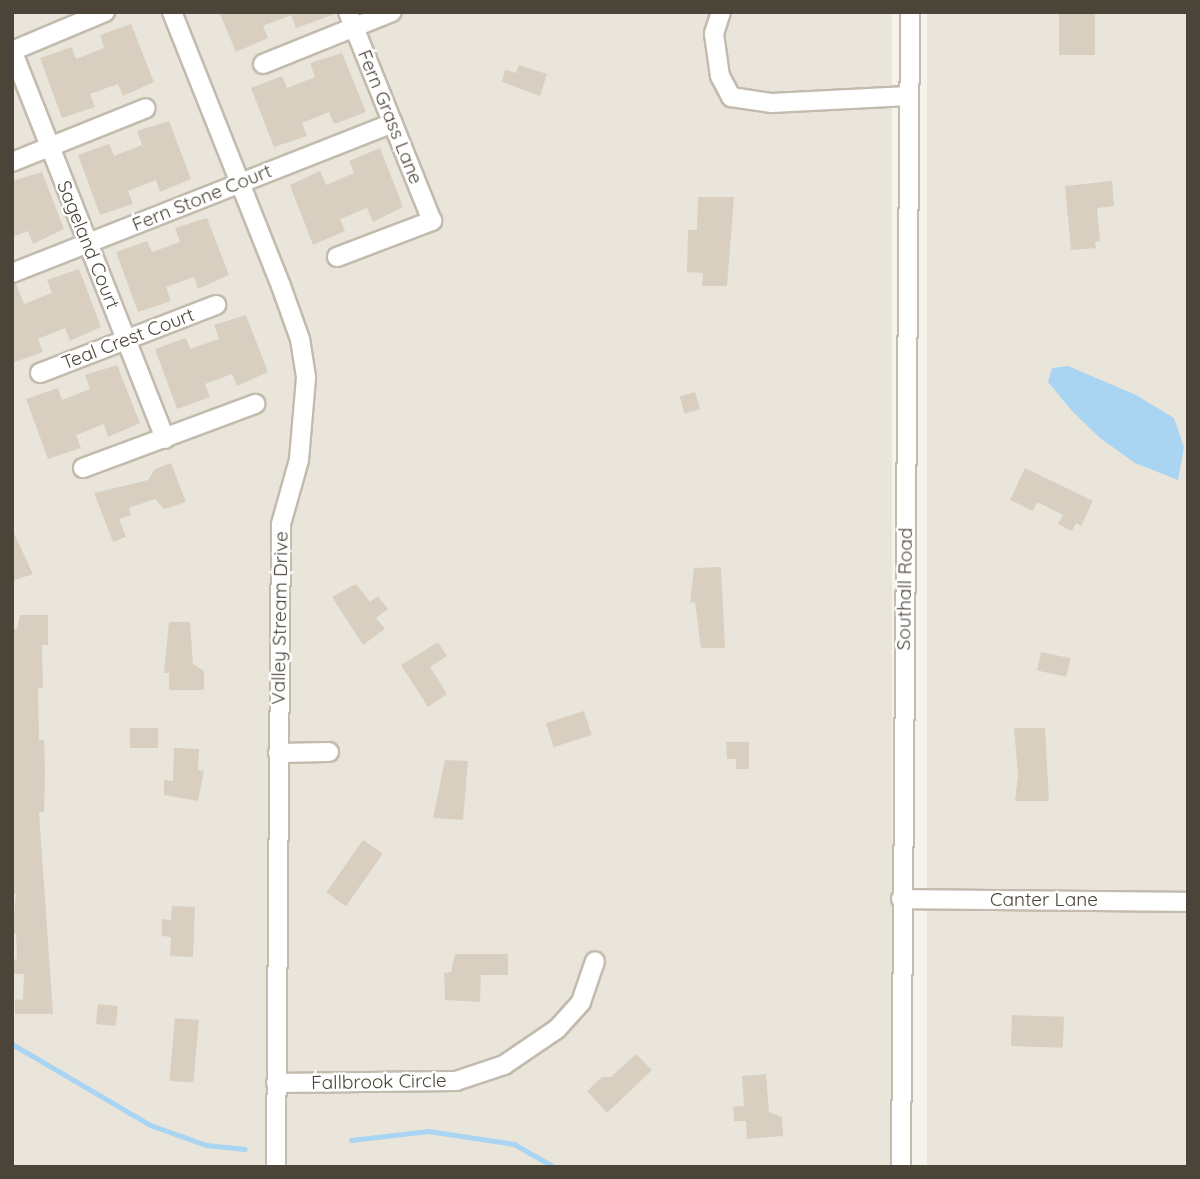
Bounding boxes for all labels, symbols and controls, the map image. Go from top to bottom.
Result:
street label: Fern Grass Lane [353,47,427,187]
street label: Fern Stone Court [129,160,275,236]
street label: Sageland Court [52,177,124,313]
street label: Teal Crest Court [59,303,197,375]
street label: Southall Road [893,527,917,651]
street label: Valley Stream Drive [267,531,293,705]
street label: Canter Lane [990,889,1098,911]
street label: Fallbrook Circle [311,1069,447,1095]

